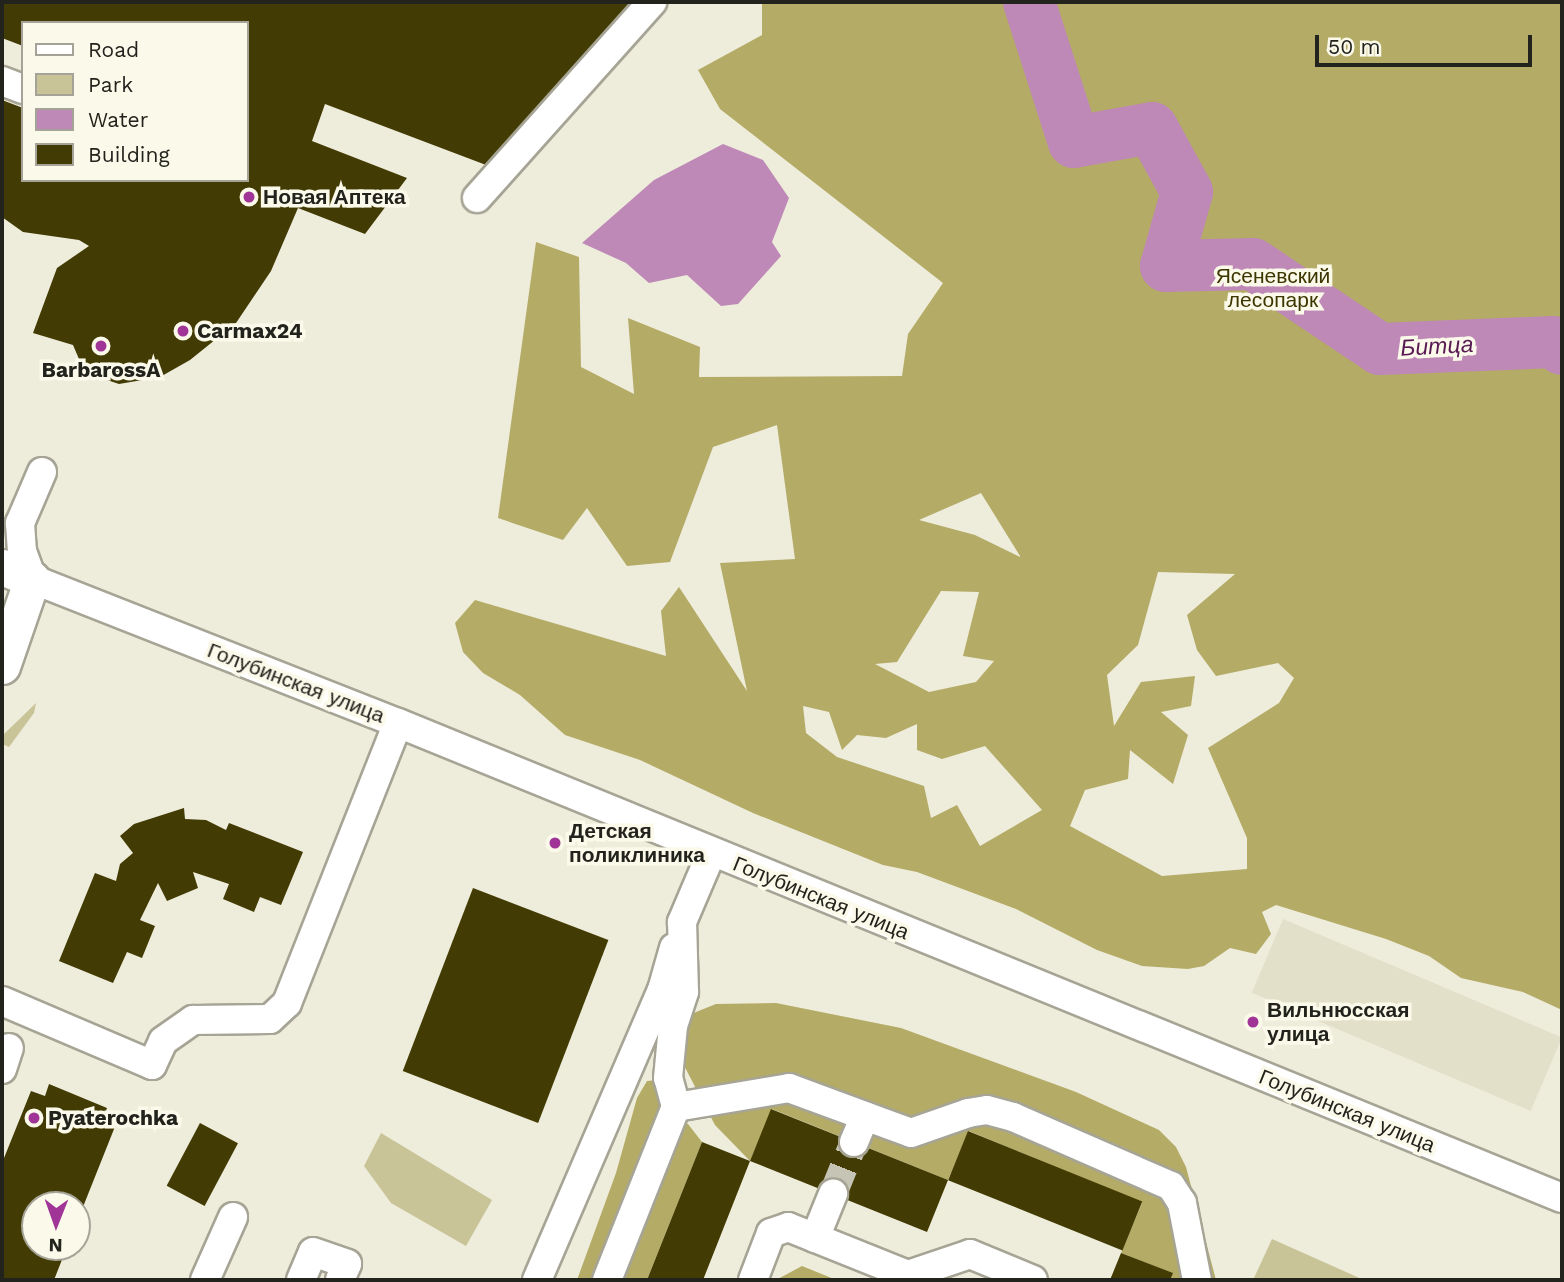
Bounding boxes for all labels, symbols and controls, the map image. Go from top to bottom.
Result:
legend [21,21,248,182]
scale bar [1319,21,1536,65]
text: 50 m [1328,34,1380,59]
text: Road [88,37,139,62]
text: Park [88,72,133,97]
text: Water [88,107,148,132]
text: Building [88,142,170,167]
place label: Новая Аптека [263,184,406,210]
marker: Новая Аптека [241,189,257,205]
park label: Ясеневский лесопарк [1216,263,1330,313]
place label: Carmax24 [197,318,303,344]
marker: Carmax24 [175,323,191,339]
water label: Битца [1400,331,1474,363]
marker: BarbarossA [93,338,109,354]
place label: BarbarossA [42,357,160,383]
street label: Голубинская улица [204,638,388,728]
place label: Детская поликлиника [569,818,705,868]
marker: Детская поликлиника [547,835,563,851]
street label: Голубинская улица [729,851,913,945]
place label: Вильнюсская улица [1267,997,1409,1047]
marker: Вильнюсская улица [1245,1014,1261,1030]
street label: Голубинская улица [1255,1064,1439,1158]
place label: Pyaterochka [48,1105,178,1131]
marker: Pyaterochka [26,1110,42,1126]
north arrow [21,1191,91,1261]
text: N [48,1234,63,1257]

